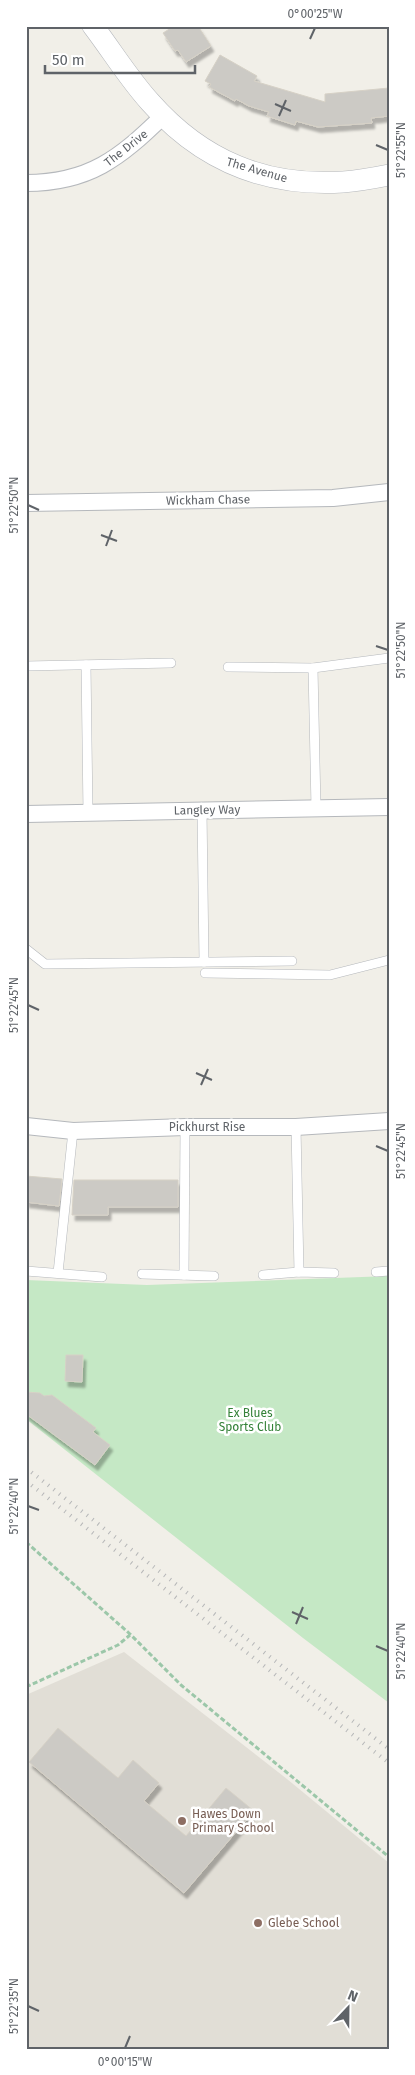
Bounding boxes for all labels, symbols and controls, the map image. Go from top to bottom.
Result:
text: 0°00'25"W [287,7,343,21]
scale bar [45,42,195,74]
text: 50 m [52,51,85,69]
text: 51°22'55"N [394,122,408,178]
street label: The Drive [102,127,150,169]
street label: The Avenue [225,155,289,185]
text: 51°22'50"N [7,477,21,533]
street label: Wickham Chase [166,492,250,508]
text: 51°22'50"N [394,622,408,678]
street label: Langley Way [174,802,240,818]
text: 51°22'45"N [7,977,21,1033]
street label: Pickhurst Rise [169,1120,245,1134]
text: 51°22'45"N [394,1123,408,1179]
park label: Ex Blues Sports Club [219,1406,281,1434]
text: 51°22'40"N [7,1478,21,1534]
text: 51°22'40"N [394,1623,408,1679]
place label: Hawes Down Primary School [192,1807,275,1835]
marker: Hawes Down Primary School [176,1815,188,1827]
place label: Glebe School [268,1916,340,1930]
marker: Glebe School [252,1917,264,1929]
text: 51°22'35"N [7,1978,21,2034]
north arrow [322,1982,372,2032]
text: N [345,1987,360,2006]
text: 0°00'15"W [98,2055,152,2069]

